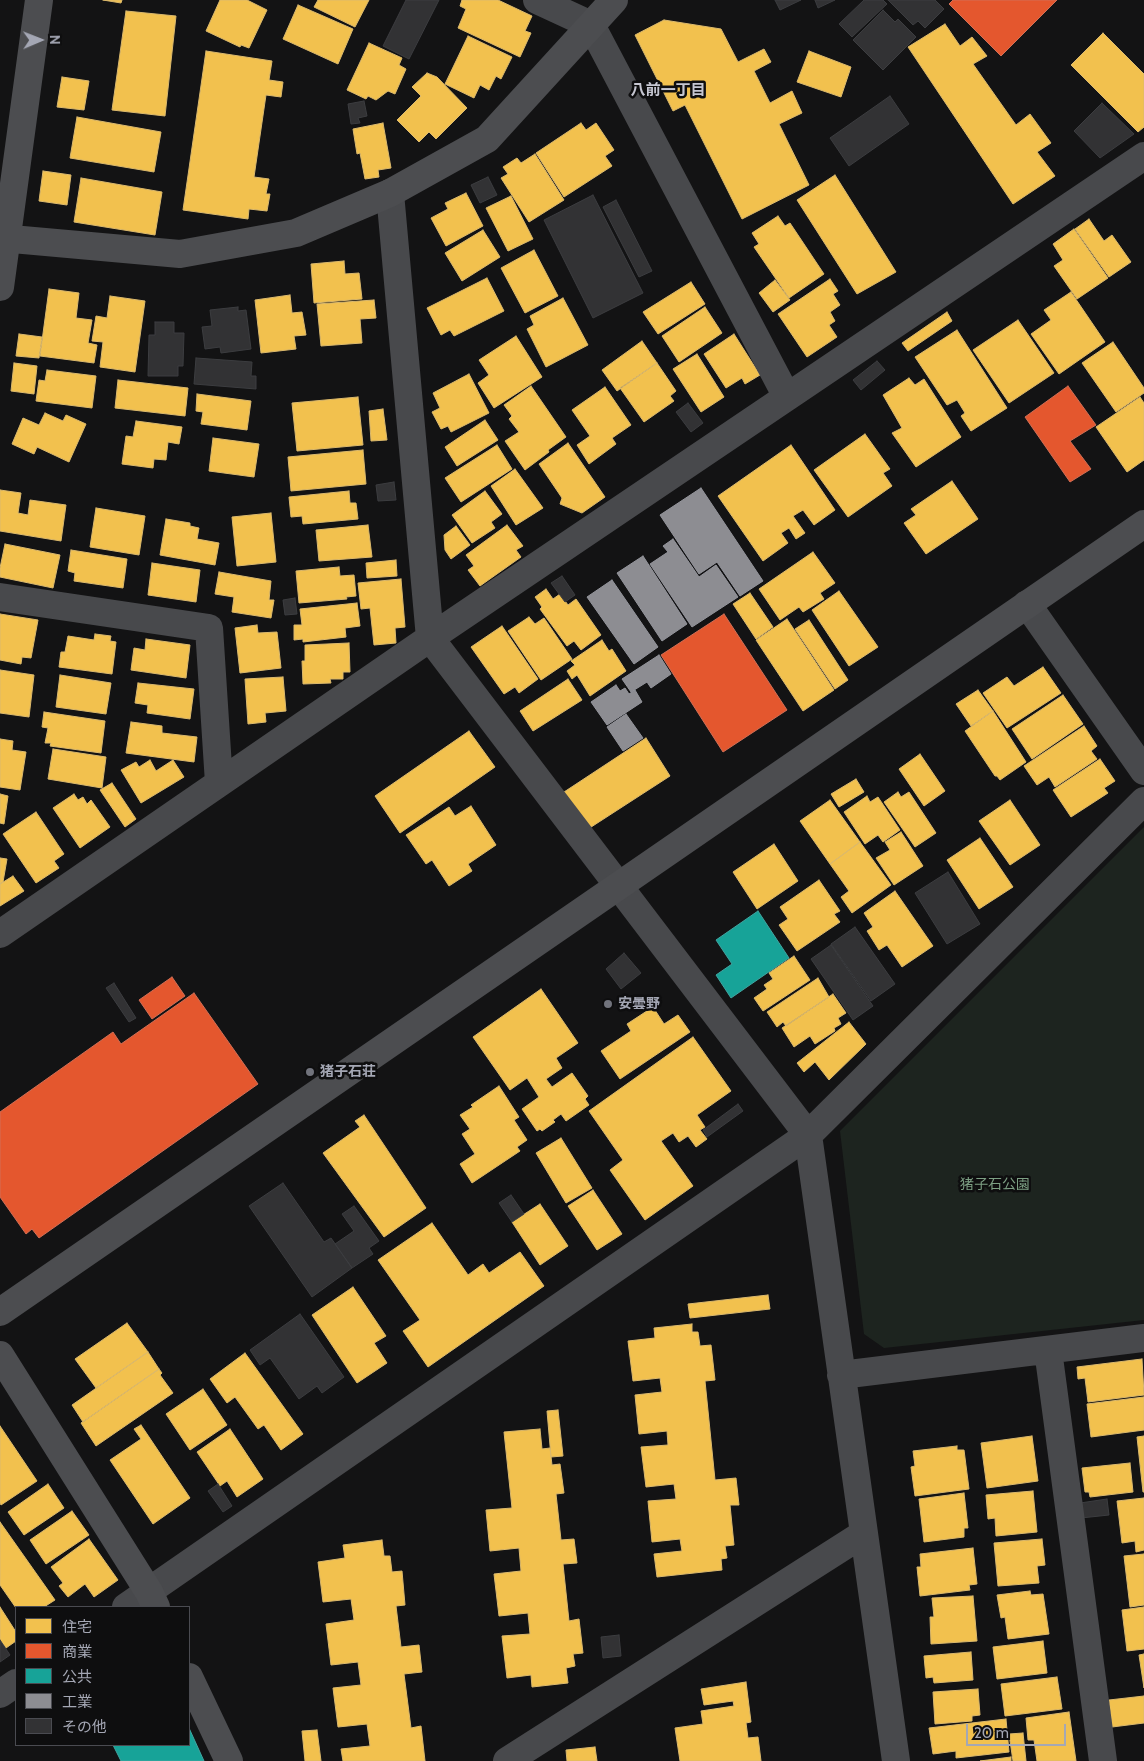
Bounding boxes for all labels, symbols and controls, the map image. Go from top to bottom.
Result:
north arrow [15,15,65,65]
text: N [46,35,64,45]
district label: 八前一丁目 [631,82,705,100]
place label: 安曇野 [618,996,660,1012]
marker: 安曇野 [602,998,614,1010]
place label: 猪子石荘 [320,1064,376,1080]
marker: 猪子石荘 [304,1066,316,1078]
park label: 猪子石公園 [960,1177,1030,1193]
legend [15,1606,190,1746]
text: 住宅 [62,1618,92,1636]
text: 商業 [62,1643,92,1661]
text: 公共 [62,1668,92,1686]
text: 工業 [62,1693,92,1711]
scale bar [969,1714,1069,1746]
text: その他 [62,1718,107,1736]
text: 20 m [974,1724,1009,1742]

